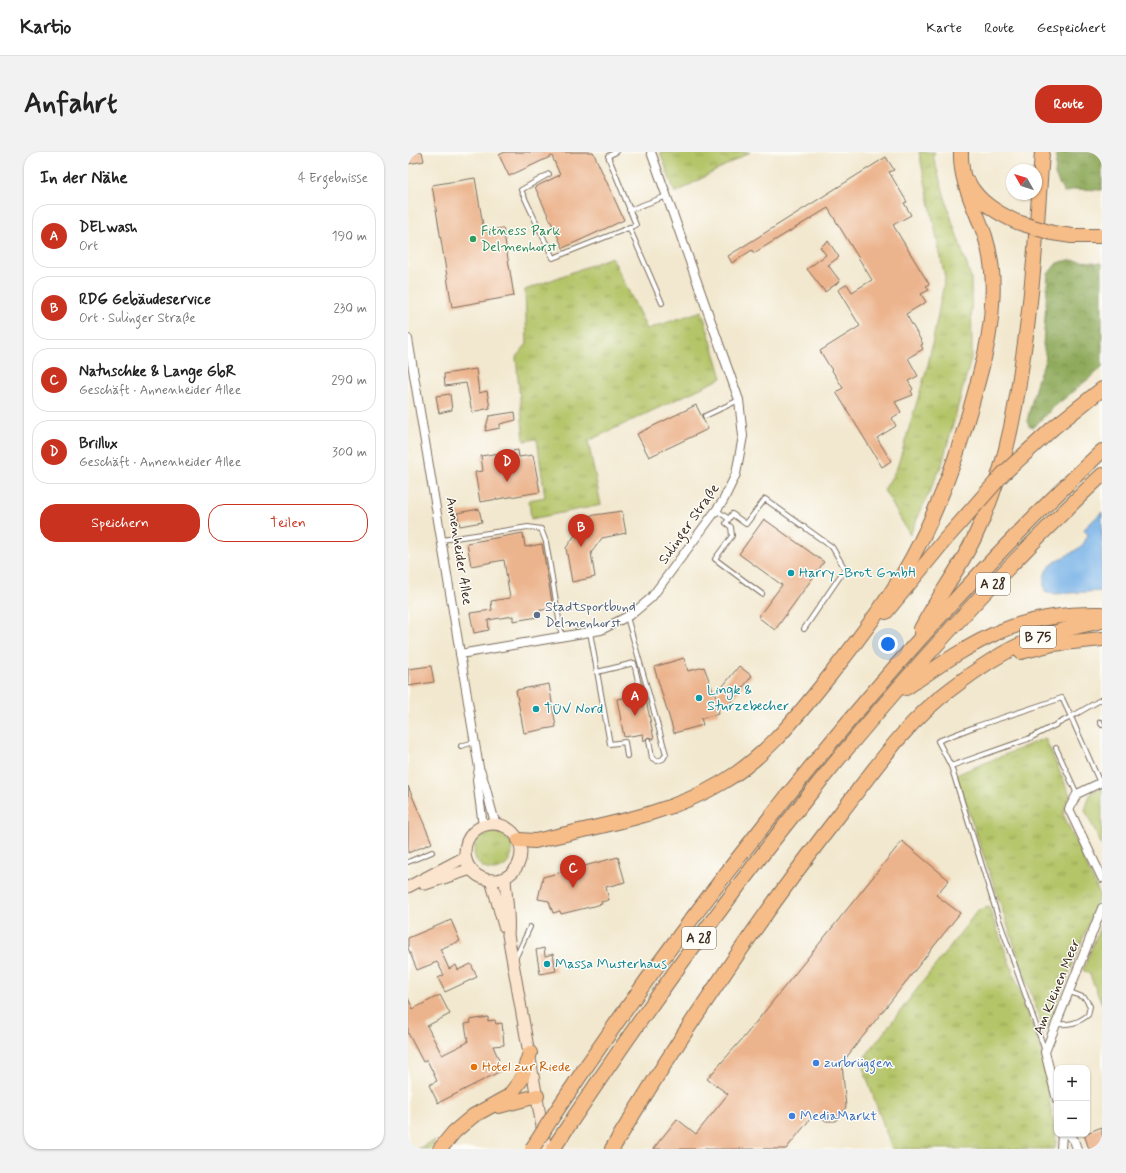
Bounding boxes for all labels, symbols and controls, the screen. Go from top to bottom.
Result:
text: Kartio [20,15,71,40]
text: Karte [926,19,962,37]
text: Route [984,19,1015,37]
text: Gespeichert [1037,19,1106,37]
button: Route [1035,85,1102,123]
text: Anfahrt [24,86,117,123]
north arrow [1006,164,1042,200]
text: In der Nähe [40,167,128,189]
text: 4 Ergebnisse [298,170,368,187]
text: DELwash [79,218,138,238]
place label: Fitness Park Delmenhorst [481,222,561,256]
text: A [50,228,58,245]
text: 190 m [332,228,367,245]
marker: Fitness Park Delmenhorst [468,234,478,244]
text: Ort [79,238,98,255]
text: RDG Gebäudeservice [79,290,211,310]
text: B [50,300,58,317]
text: 230 m [333,300,367,317]
text: Ort · Sulinger Straße [79,310,196,327]
text: Natuschke & Lange GbR [79,362,236,382]
text: C [49,372,59,389]
text: 290 m [331,372,367,389]
text: Geschäft · Annenheider Allee [79,382,241,399]
text: Brillux [79,434,118,454]
text: D [50,444,58,461]
text: 300 m [332,444,367,461]
pin: D [494,449,520,482]
text: Geschäft · Annenheider Allee [79,454,241,471]
street label: Sulinger Straße [655,480,725,569]
street label: Annenheider Allee [442,496,476,607]
button: Speichern [40,504,200,542]
button: Teilen [208,504,368,542]
pin: B [568,514,594,547]
place label: Harry -Brot GmbH [799,564,916,582]
marker: Harry -Brot GmbH [786,568,796,578]
road number: A 28 [976,573,1010,595]
place label: Stadtsportbund Delmenhorst [545,598,636,632]
marker: Stadtsportbund Delmenhorst [532,610,542,620]
road number: B 75 [1020,626,1056,648]
your location [878,634,898,654]
place label: Lingk & Sturzebecher [707,681,789,715]
pin: A [622,683,648,716]
marker: Lingk & Sturzebecher [694,693,704,703]
place label: TÜV Nord [544,700,603,718]
marker: TÜV Nord [531,704,541,714]
pin: C [560,855,586,888]
road number: A 28 [682,927,716,949]
street label: Am Kleinen Meer [1030,936,1084,1038]
place label: Massa Musterhaus [555,955,667,973]
marker: Massa Musterhaus [542,959,552,969]
place label: zurbrüggen [824,1054,894,1074]
place label: Hotel zur Riede [482,1058,571,1076]
marker: zurbrüggen [811,1058,821,1068]
marker: Hotel zur Riede [469,1062,479,1072]
map controls [1054,1065,1090,1137]
button: + [1054,1065,1090,1101]
button: − [1054,1101,1090,1137]
place label: MediaMarkt [800,1107,877,1125]
marker: MediaMarkt [787,1111,797,1121]

